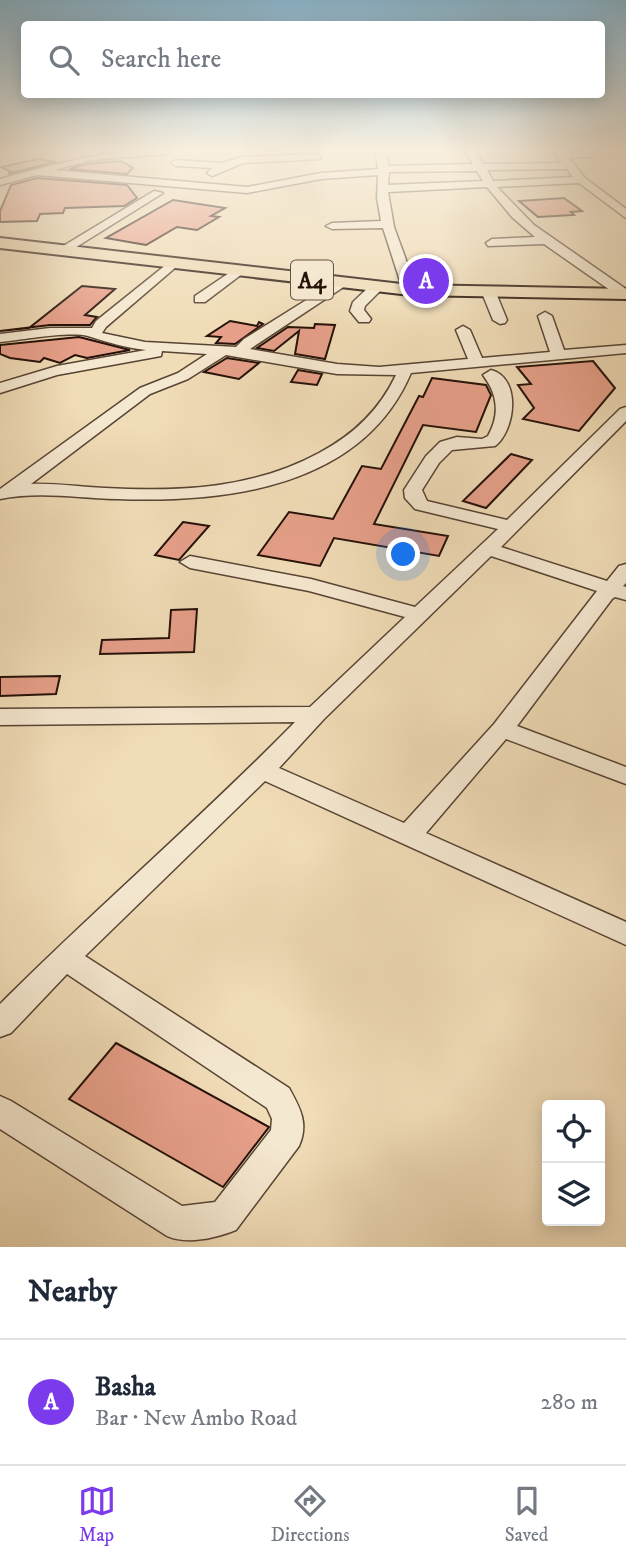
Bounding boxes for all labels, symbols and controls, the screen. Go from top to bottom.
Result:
search box [21,21,605,98]
icon: search [45,41,83,79]
text: Search here [101,43,221,76]
pin: A [403,255,449,307]
road number: A4 [291,260,333,300]
your location [386,537,420,571]
map controls [542,1100,605,1226]
button: locate [542,1100,605,1163]
button: layers [542,1163,605,1226]
text: Nearby [28,1274,117,1311]
text: Basha [95,1371,156,1404]
text: A [44,1388,58,1417]
text: 280 m [541,1388,598,1417]
text: Bar · New Ambo Road [95,1404,297,1433]
tab: Map [78,1482,116,1547]
tab: Directions [271,1482,350,1547]
tab: Saved [505,1482,548,1547]

